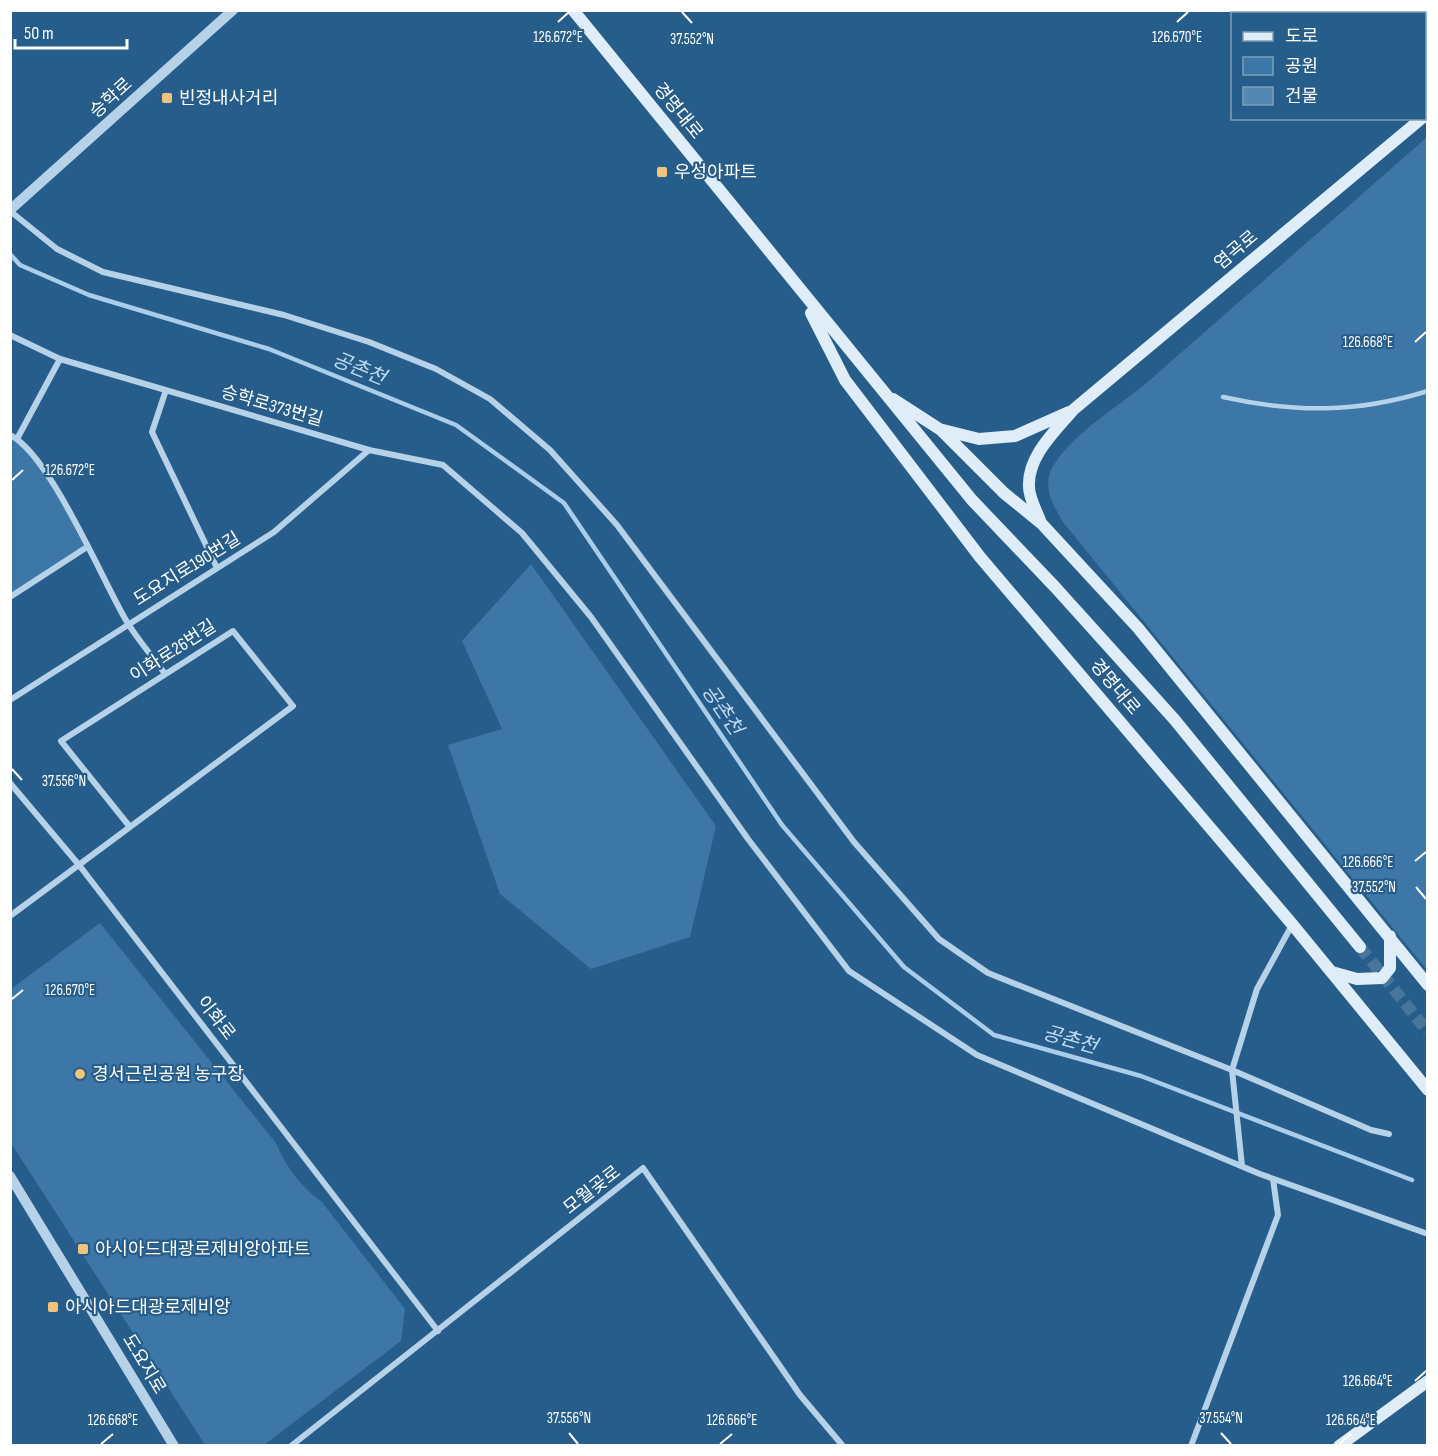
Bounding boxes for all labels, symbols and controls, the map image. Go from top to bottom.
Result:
scale bar [15,12,128,50]
legend [1231,12,1426,120]
text: 50 m [24,23,54,44]
text: 도로 [1285,26,1318,47]
text: 126.672°E [533,28,583,47]
text: 126.670°E [1152,28,1202,47]
text: 37.552°N [670,30,714,49]
text: 공원 [1285,56,1318,77]
street label: 승학로 [86,74,136,122]
street label: 경명대로 [649,79,707,143]
text: 건물 [1285,86,1318,107]
place label: 빈정내사거리 [179,88,278,109]
marker: 빈정내사거리 [160,91,174,105]
place label: 우성아파트 [674,162,757,183]
marker: 우성아파트 [655,165,669,179]
street label: 염곡로 [1210,226,1262,274]
text: 126.668°E [1343,333,1393,352]
water label: 공촌천 [329,348,391,391]
street label: 승학로373번길 [219,381,325,431]
text: 126.672°E [45,461,95,480]
street label: 도요지로190번길 [130,528,244,610]
street label: 이화로26번길 [126,615,220,687]
street label: 경명대로 [1086,655,1144,719]
water label: 공촌천 [697,680,749,742]
text: 37.556°N [42,772,86,791]
text: 126.666°E [1343,853,1393,872]
text: 37.552°N [1352,878,1396,897]
text: 126.670°E [45,981,95,1000]
street label: 이화로 [192,992,240,1044]
water label: 공촌천 [1040,1021,1102,1060]
place label: 경서근린공원 농구장 [92,1064,244,1085]
marker: 경서근린공원 농구장 [73,1067,87,1081]
street label: 모월곶로 [559,1161,625,1219]
place label: 아시아드대광로제비앙아파트 [95,1239,310,1260]
marker: 아시아드대광로제비앙아파트 [76,1242,90,1256]
place label: 아시아드대광로제비앙 [65,1297,231,1318]
marker: 아시아드대광로제비앙 [46,1300,60,1314]
street label: 도요지로 [118,1330,170,1398]
text: 126.664°E [1343,1372,1393,1391]
text: 37.556°N [547,1409,591,1428]
text: 37.554°N [1199,1409,1243,1428]
text: 126.668°E [88,1411,138,1430]
text: 126.666°E [707,1411,757,1430]
text: 126.664°E [1326,1411,1376,1430]

